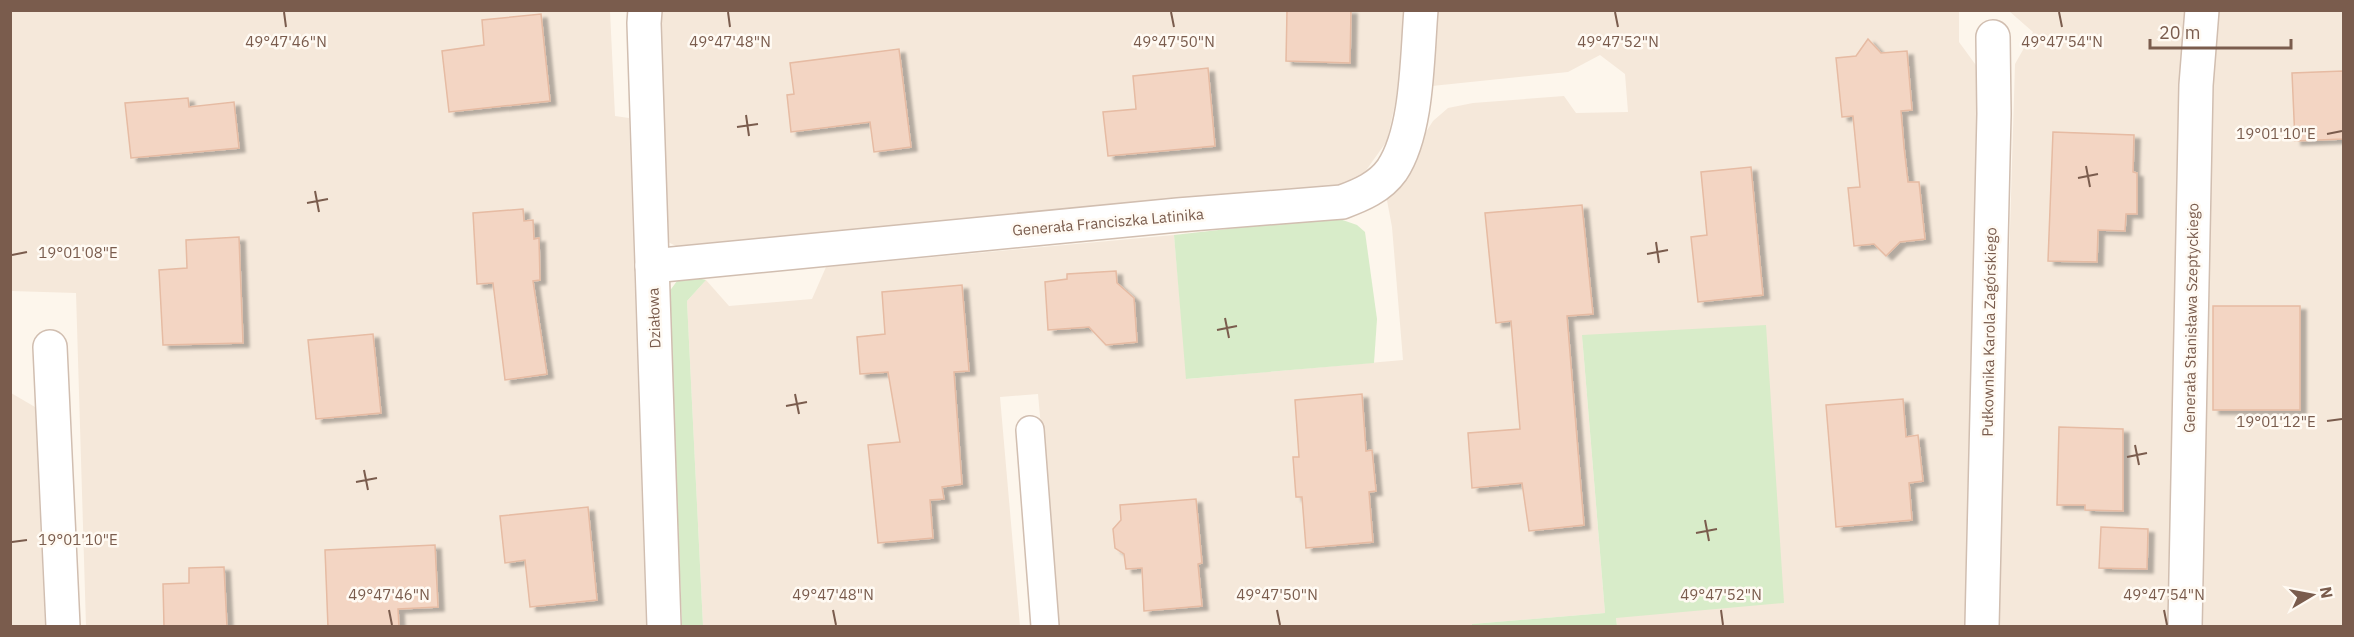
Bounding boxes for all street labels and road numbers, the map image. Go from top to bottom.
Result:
street label: Generała Stanisława Szeptyckiego [2179,203,2203,433]
street label: Generała Franciszka Latinika [1011,204,1205,240]
street label: Pułkownika Karola Zagórskiego [1978,227,2000,437]
street label: Działowa [643,287,665,349]

